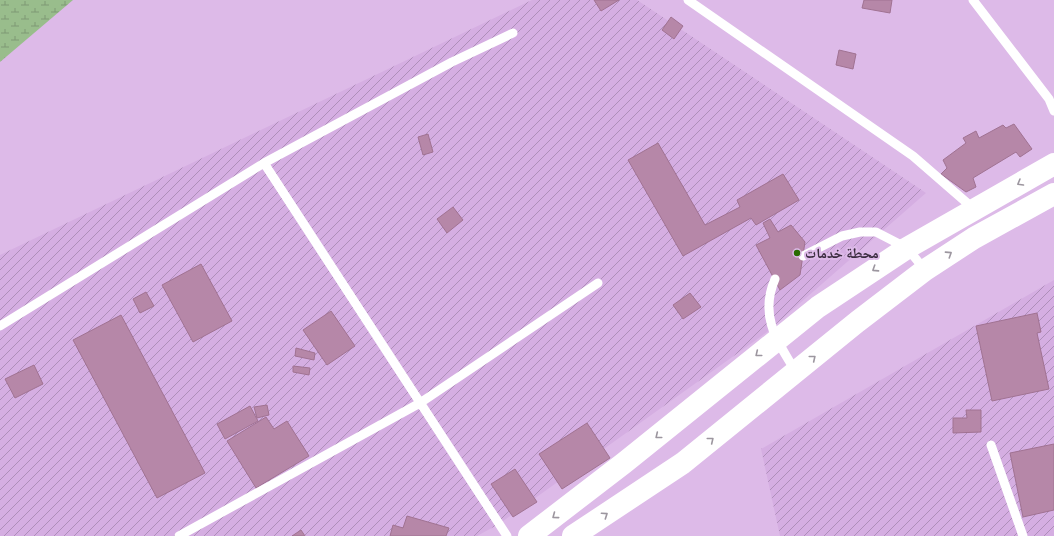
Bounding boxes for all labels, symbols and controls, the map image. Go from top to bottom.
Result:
one-way arrow [1017,179,1024,186]
place label: محطة خدمات [805,245,879,261]
marker: محطة خدمات [792,248,802,258]
one-way arrow [945,252,952,259]
one-way arrow [872,265,879,272]
one-way arrow [756,349,763,356]
one-way arrow [808,356,815,363]
one-way arrow [655,432,662,439]
one-way arrow [707,437,714,444]
one-way arrow [553,512,560,519]
one-way arrow [601,512,608,520]

